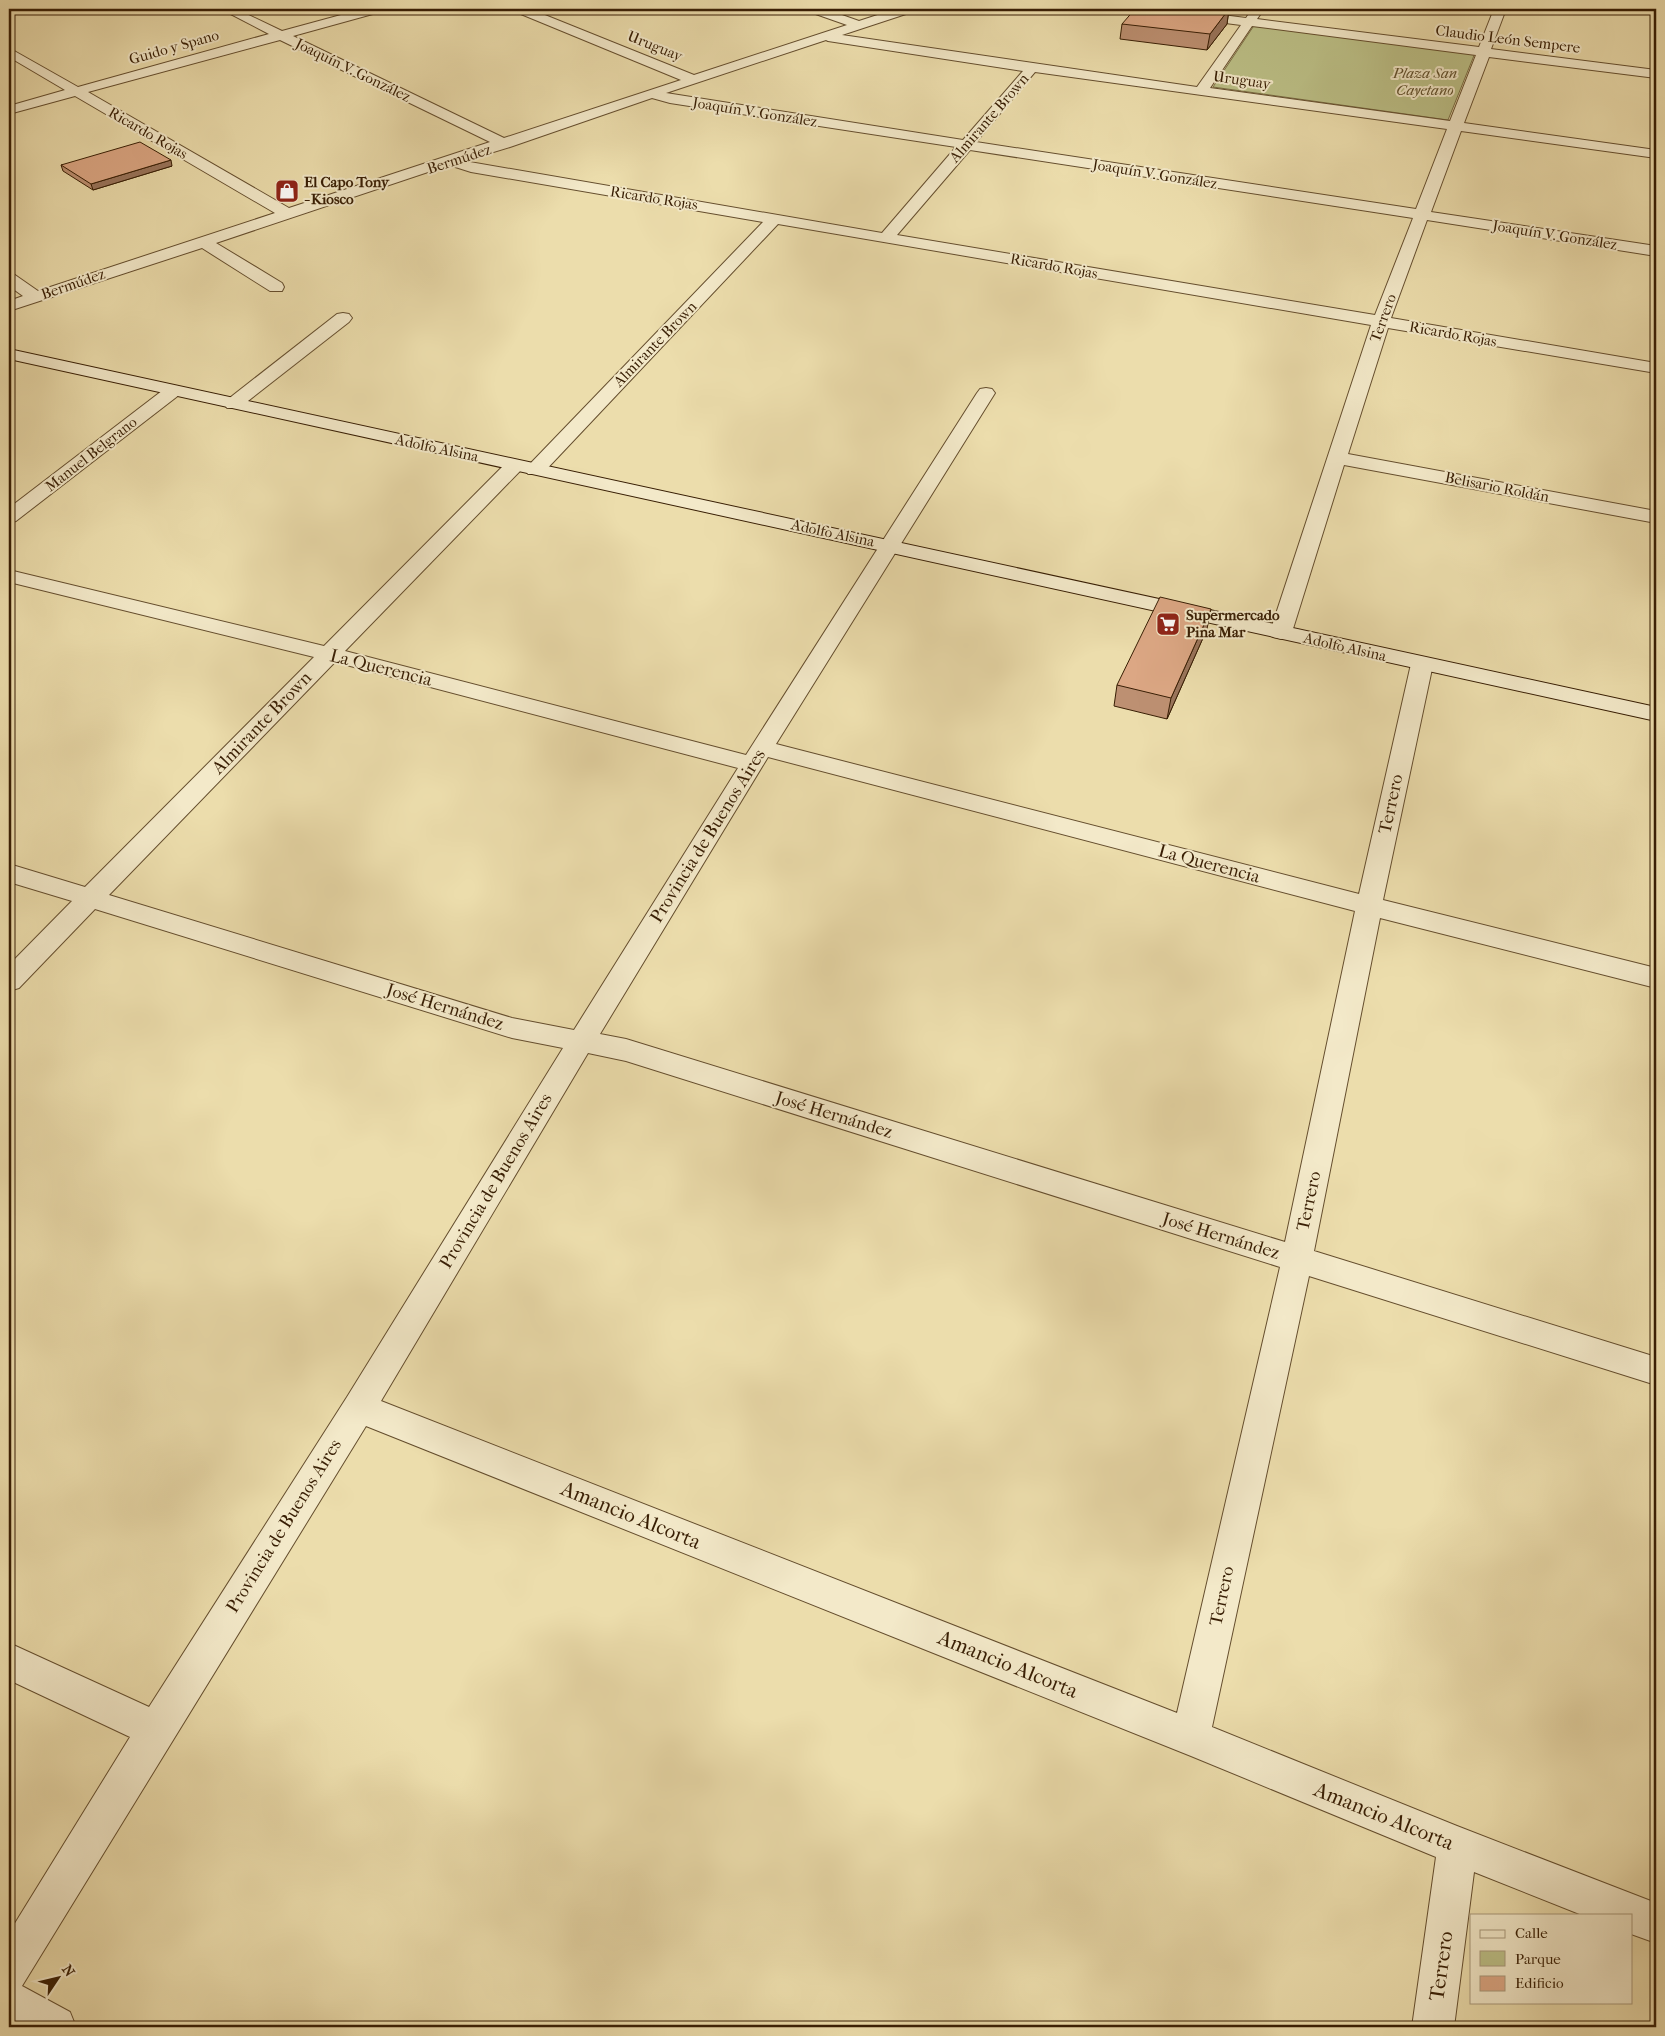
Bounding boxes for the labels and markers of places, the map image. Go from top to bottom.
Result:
place label: El Capo Tony - Kiosco [304,173,390,208]
shop icon: El Capo Tony - Kiosco [274,178,300,204]
place label: Supermercado Pina Mar [1186,606,1280,641]
supermarket icon: Supermercado Pina Mar [1155,611,1181,637]

